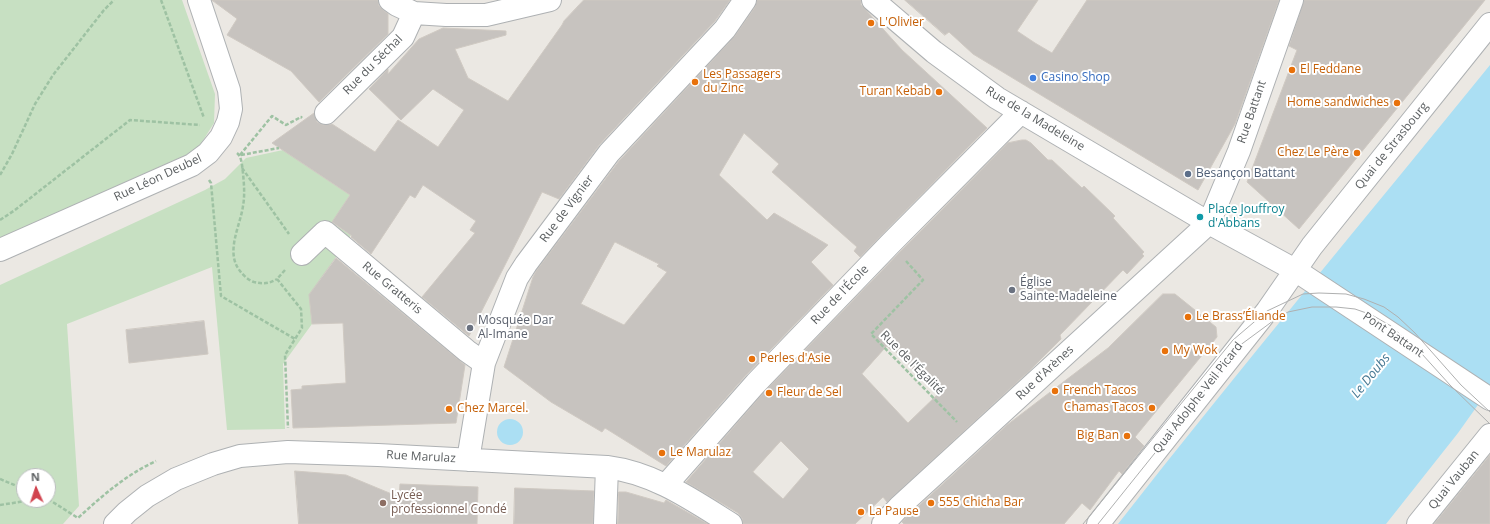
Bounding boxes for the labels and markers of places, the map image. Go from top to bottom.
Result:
place label: L'Olivier [879,16,924,30]
marker: L'Olivier [866,18,876,28]
place label: El Feddane [1300,63,1361,77]
marker: El Feddane [1287,65,1297,75]
place label: Les Passagers du Zinc [703,68,781,96]
place label: Casino Shop [1041,71,1110,85]
marker: Casino Shop [1028,73,1038,83]
marker: Les Passagers du Zinc [690,77,700,87]
place label: Turan Kebab [860,85,931,99]
marker: Turan Kebab [934,87,944,97]
place label: Home sandwiches [1287,96,1389,110]
marker: Home sandwiches [1392,98,1402,108]
place label: Chez Le Père [1277,146,1349,160]
marker: Chez Le Père [1352,148,1362,158]
place label: Besançon Battant [1196,167,1295,181]
marker: Besançon Battant [1183,169,1193,179]
place label: Place Jouffroy d'Abbans [1208,203,1285,231]
marker: Place Jouffroy d'Abbans [1195,212,1205,222]
place label: Église Sainte-Madeleine [1020,276,1117,304]
marker: Église Sainte-Madeleine [1007,285,1017,295]
place label: Le Brass’Éliande [1196,310,1286,324]
marker: Le Brass’Éliande [1183,312,1193,322]
place label: Mosquée Dar Al-Imane [478,314,553,342]
marker: Mosquée Dar Al-Imane [465,323,475,333]
place label: My Wok [1173,344,1218,358]
marker: My Wok [1160,346,1170,356]
place label: Perles d'Asie [760,352,831,366]
marker: Perles d'Asie [747,354,757,364]
place label: French Tacos [1063,384,1136,398]
place label: Fleur de Sel [777,386,842,400]
marker: French Tacos [1050,386,1060,396]
marker: Fleur de Sel [764,388,774,398]
place label: Chamas Tacos [1064,401,1144,415]
place label: Chez Marcel. [457,402,528,416]
marker: Chamas Tacos [1147,403,1157,413]
marker: Chez Marcel. [444,404,454,414]
place label: Big Ban [1077,429,1119,443]
marker: Big Ban [1122,431,1132,441]
place label: Le Marulaz [670,446,731,460]
marker: Le Marulaz [657,448,667,458]
place label: Lycée professionnel Condé [391,489,507,517]
place label: 555 Chicha Bar [939,496,1023,510]
marker: Lycée professionnel Condé [378,498,388,508]
marker: 555 Chicha Bar [926,498,936,508]
place label: La Pause [869,505,919,519]
marker: La Pause [856,507,866,517]

